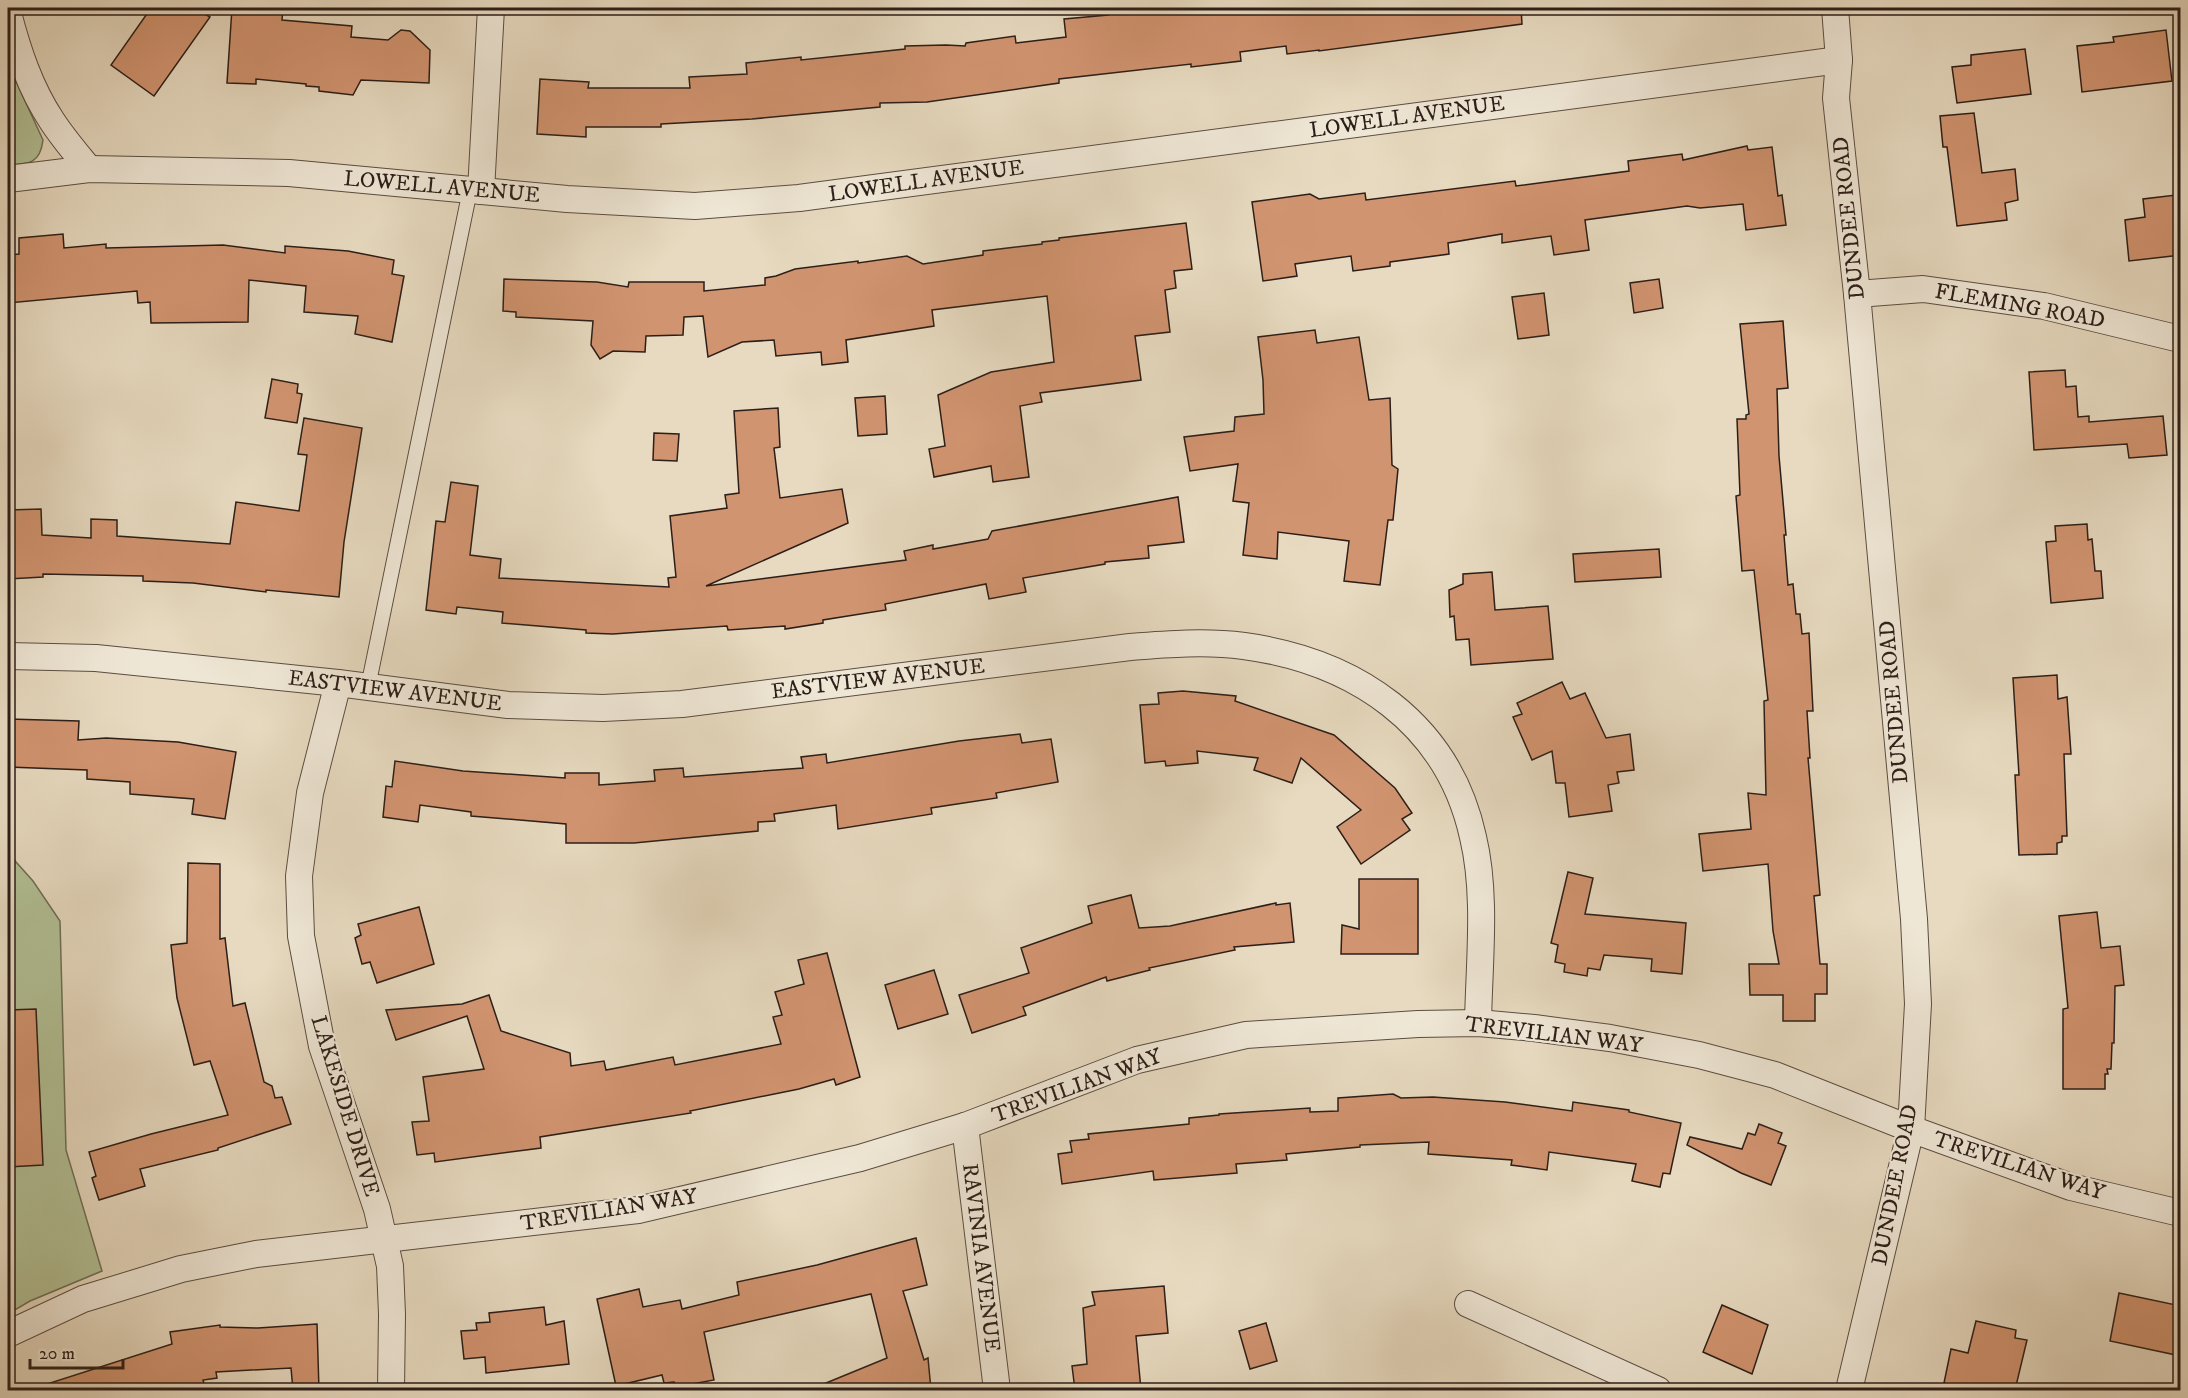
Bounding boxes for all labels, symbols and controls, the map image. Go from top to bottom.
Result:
street label: LOWELL AVENUE [1308,90,1506,144]
street label: DUNDEE ROAD [1827,135,1871,301]
street label: LOWELL AVENUE [827,154,1025,208]
street label: LOWELL AVENUE [343,165,541,209]
street label: FLEMING ROAD [1933,278,2107,334]
street label: DUNDEE ROAD [1873,619,1915,785]
street label: EASTVIEW AVENUE [770,652,986,706]
street label: EASTVIEW AVENUE [287,664,503,718]
street label: TREVILIAN WAY [1464,1011,1645,1059]
street label: LAKESIDE DRIVE [305,1012,385,1200]
street label: TREVILIAN WAY [989,1042,1167,1129]
street label: DUNDEE ROAD [1866,1102,1924,1268]
street label: TREVILIAN WAY [1930,1126,2109,1207]
street label: RAVINIA AVENUE [956,1162,1006,1354]
street label: TREVILIAN WAY [519,1183,700,1237]
scale bar [30,1332,123,1370]
text: 20 m [39,1343,75,1365]

